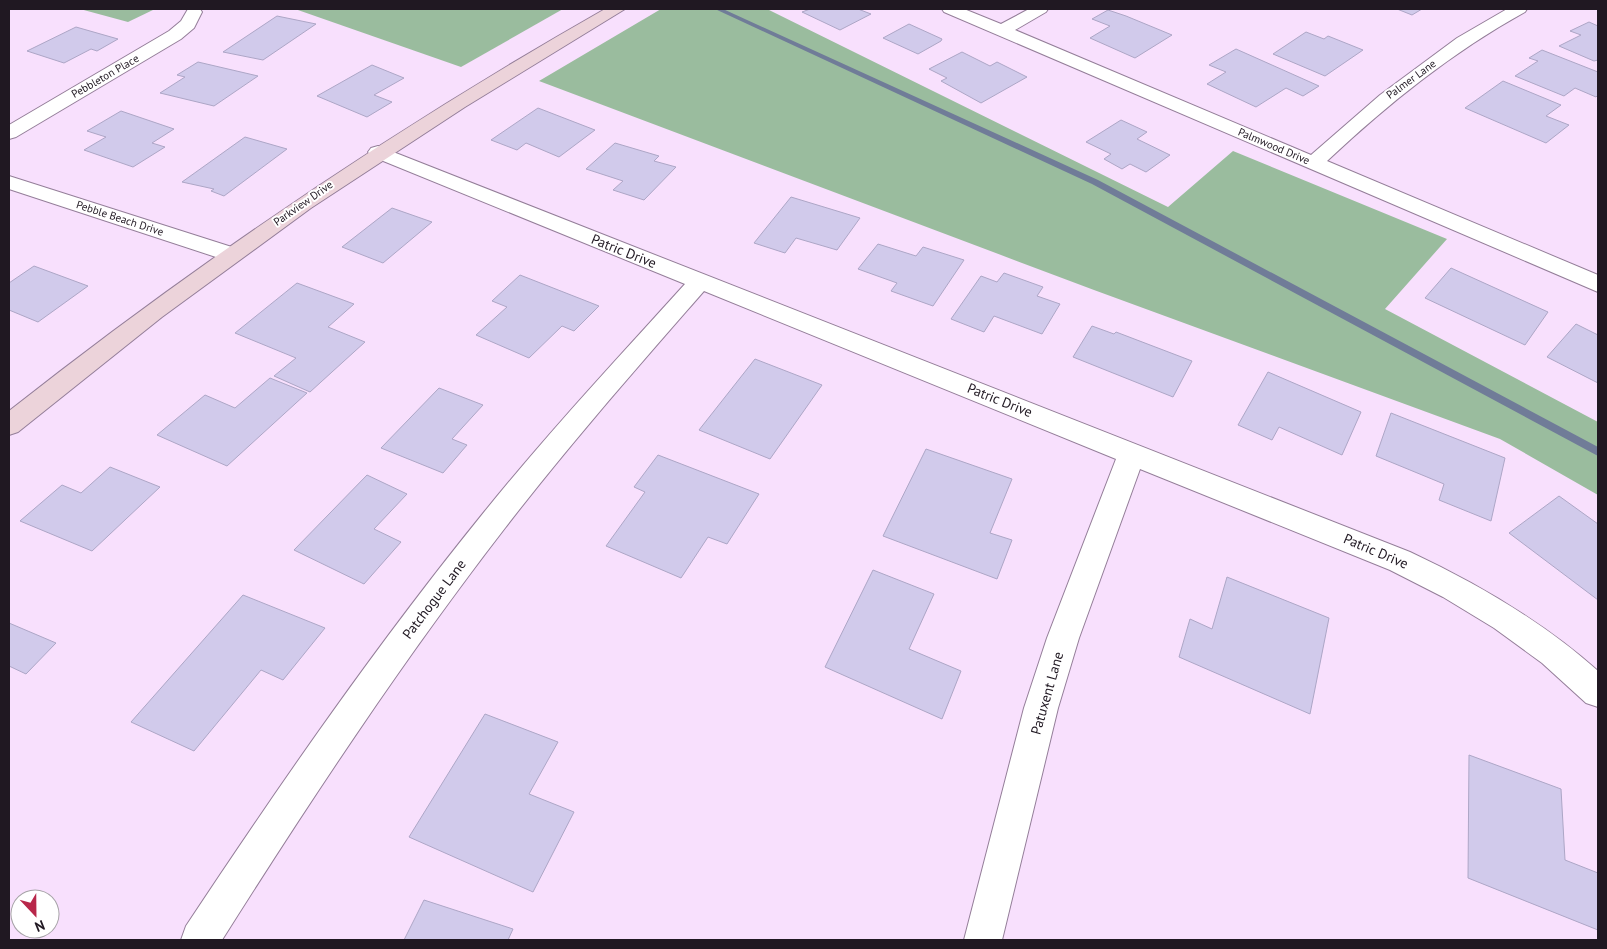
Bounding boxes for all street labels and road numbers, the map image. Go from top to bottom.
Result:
street label: Pebbleton Place [69,51,142,101]
street label: Palmer Lane [1383,56,1439,102]
street label: Palmwood Drive [1236,125,1312,168]
street label: Parkview Drive [271,177,336,229]
street label: Pebble Beach Drive [75,197,166,239]
street label: Patric Drive [589,230,659,272]
street label: Patric Drive [965,379,1035,421]
street label: Patric Drive [1341,529,1411,573]
street label: Patchogue Lane [398,556,470,642]
street label: Patuxent Lane [1027,649,1067,737]

